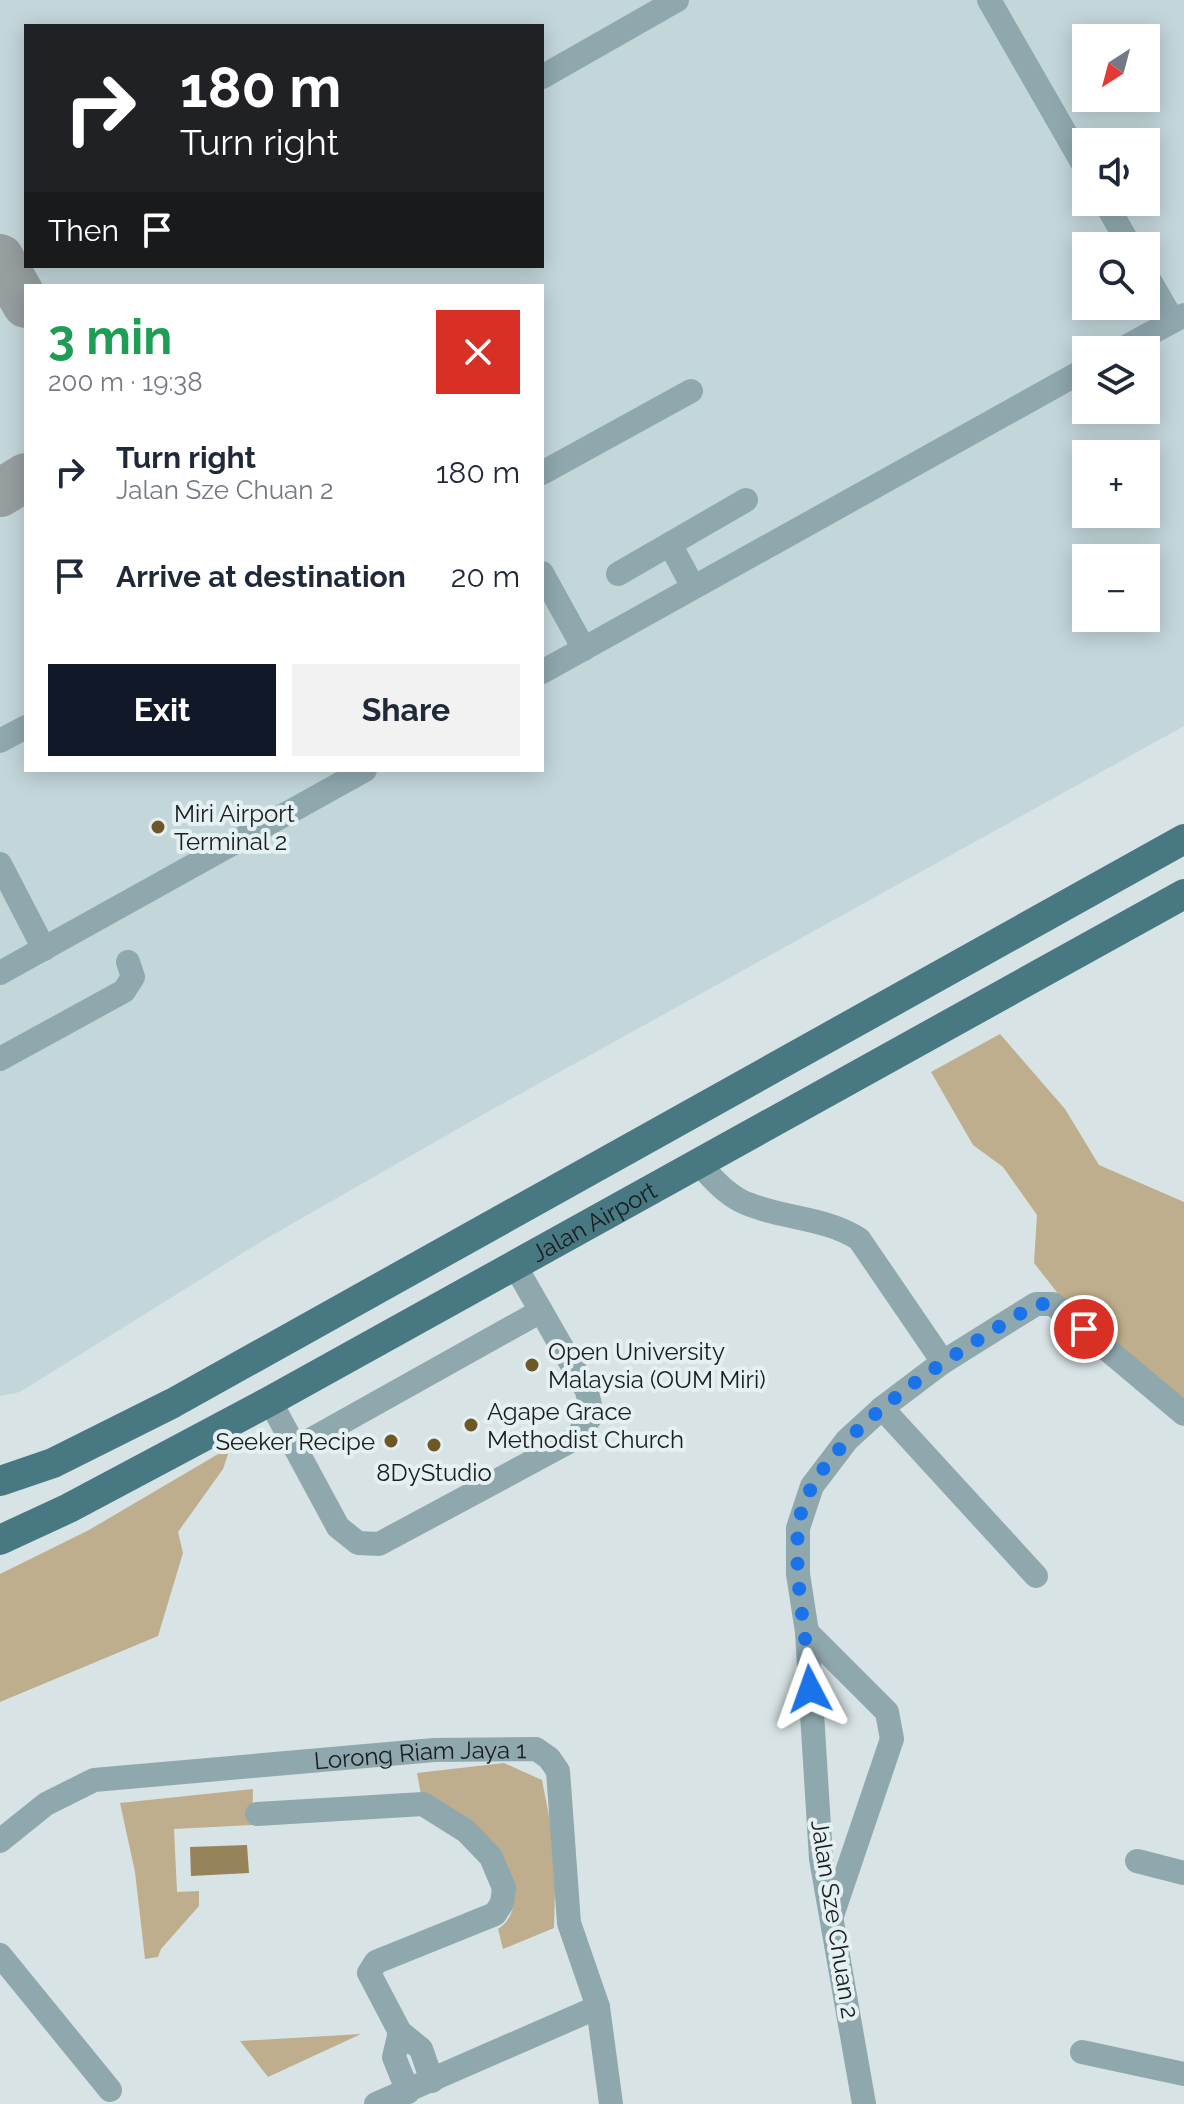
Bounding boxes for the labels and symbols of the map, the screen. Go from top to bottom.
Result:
north arrow [1072,24,1160,112]
place label: Miri Airport Terminal 2 [174,799,295,856]
marker: Miri Airport Terminal 2 [149,818,167,836]
street label: Jalan Airport [526,1175,662,1268]
pin [1050,1295,1118,1363]
place label: Open University Malaysia (OUM Miri) [548,1337,766,1394]
marker: Open University Malaysia (OUM Miri) [523,1356,541,1374]
place label: Agape Grace Methodist Church [487,1397,684,1454]
marker: Agape Grace Methodist Church [462,1416,480,1434]
place label: Seeker Recipe [215,1427,375,1456]
marker: Seeker Recipe [382,1432,400,1450]
marker: 8DyStudio [425,1436,443,1454]
place label: 8DyStudio [376,1458,492,1487]
position arrow [768,1647,852,1731]
street label: Lorong Riam Jaya 1 [313,1735,527,1775]
street label: Jalan Sze Chuan 2 [805,1818,865,2020]

